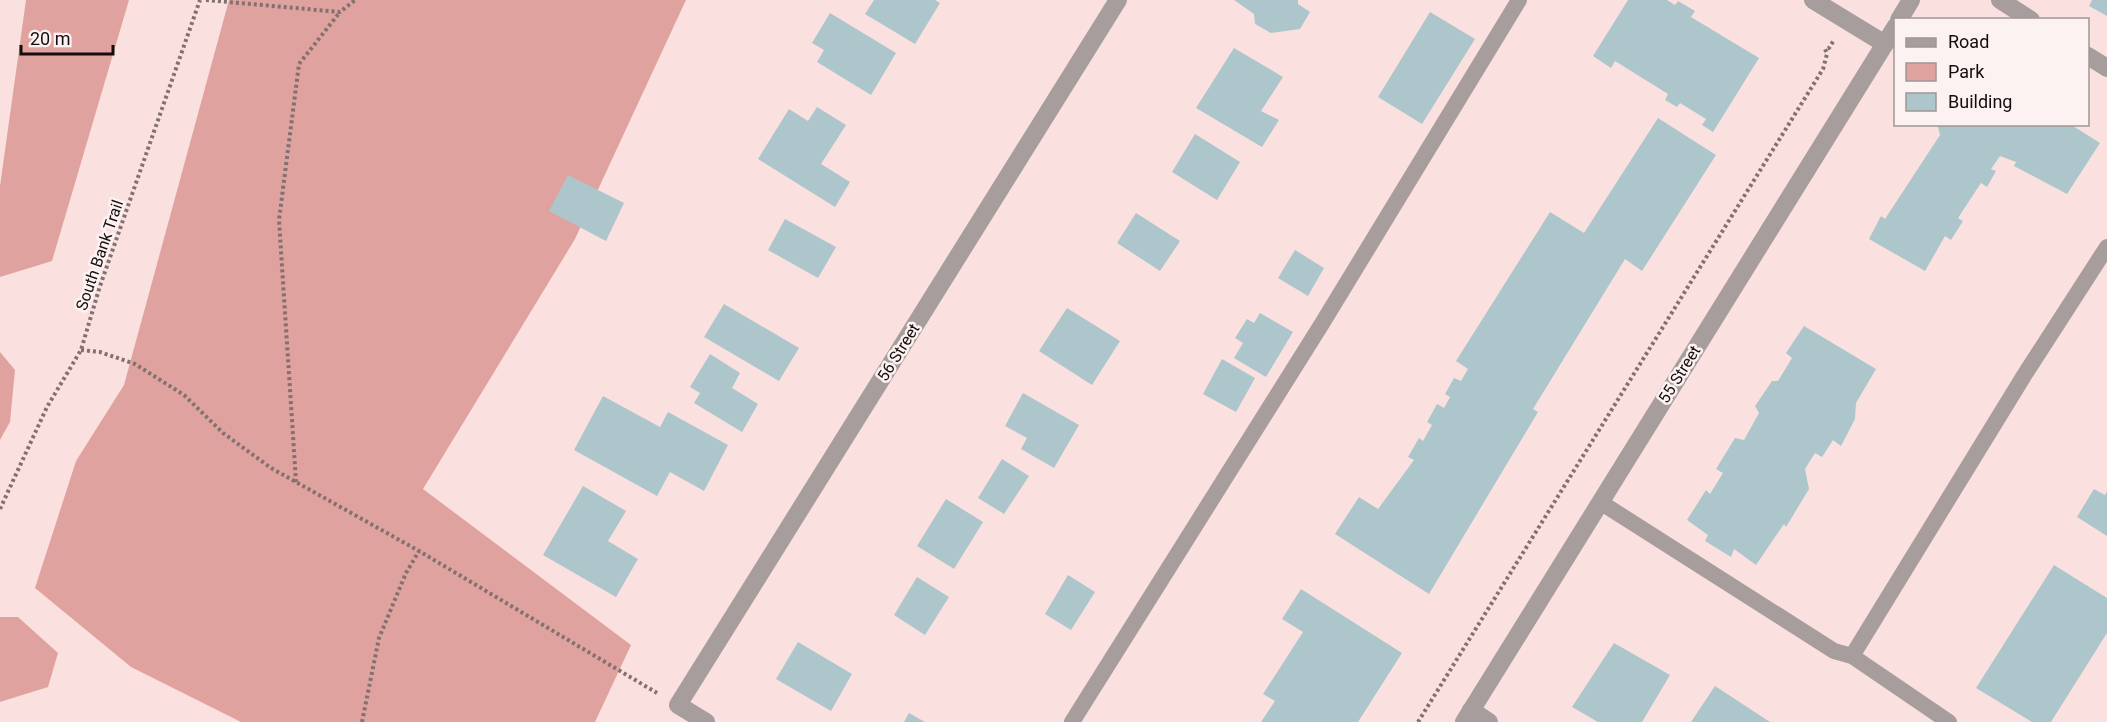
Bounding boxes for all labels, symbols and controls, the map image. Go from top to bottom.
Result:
scale bar [21,18,112,56]
legend [1894,18,2089,126]
text: 20 m [30,28,70,49]
text: Road [1948,31,1989,52]
text: Park [1948,61,1985,82]
text: Building [1948,91,2012,112]
street label: South Bank Trail [72,198,127,313]
street label: 56 Street [873,320,923,385]
street label: 55 Street [1654,342,1704,407]

